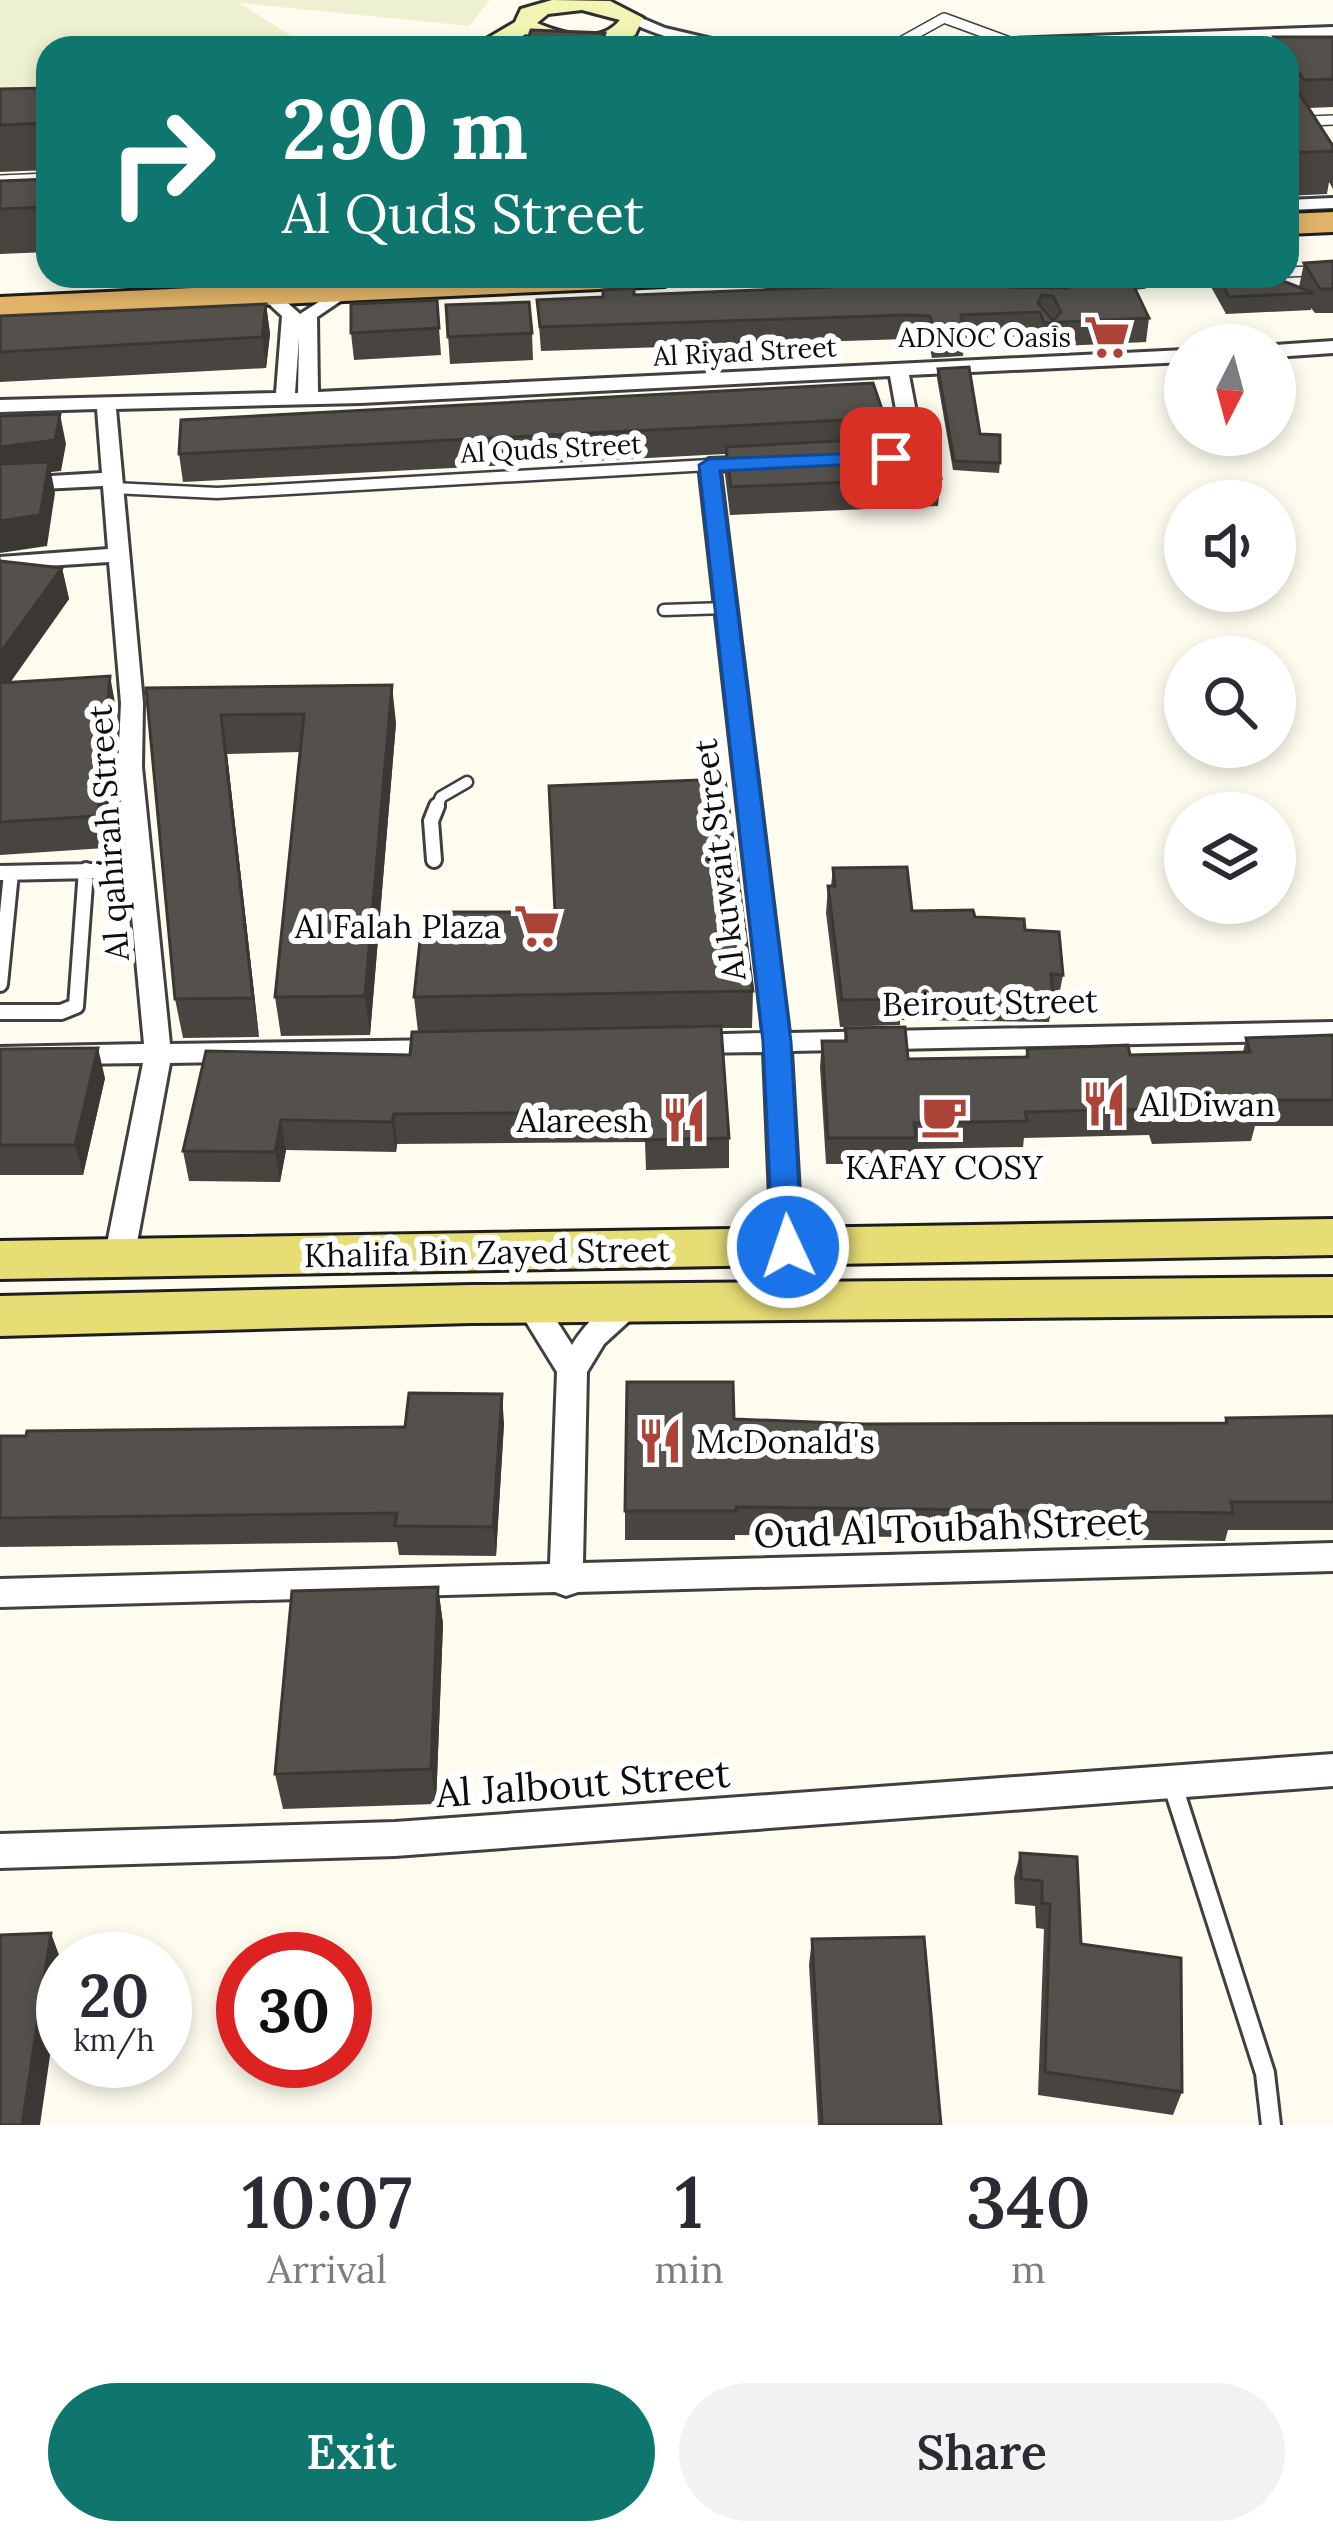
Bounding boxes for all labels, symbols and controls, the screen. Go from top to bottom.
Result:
text: 290 m [282,74,528,182]
icon: right [84,84,240,240]
text: Al Quds Street [282,179,645,248]
supermarket icon: ADNOC Oasis [1082,312,1132,362]
place label: ADNOC Oasis [897,320,1071,354]
north arrow [1164,324,1296,456]
map controls [1164,324,1296,924]
street label: Al Riyad Street [651,329,838,373]
pin [840,407,942,509]
icon: arrive [858,425,924,491]
street label: Al Quds Street [459,426,643,470]
button: sound [1164,480,1296,612]
button: search [1164,636,1296,768]
street label: Al qahirah Street [78,703,138,963]
street label: Al kuwait Street [683,736,755,984]
button: layers [1164,792,1296,924]
supermarket icon: Al Falah Plaza [512,901,562,951]
place label: Al Falah Plaza [294,905,501,947]
street label: Beirout Street [882,979,1098,1025]
restaurant icon: Al Diwan [1079,1079,1129,1129]
place label: Al Diwan [1139,1083,1275,1125]
cafe icon: KAFAY COSY [919,1091,969,1141]
restaurant icon: Alareesh [659,1095,709,1145]
place label: Alareesh [516,1099,648,1141]
place label: KAFAY COSY [845,1146,1044,1188]
position arrow [725,1184,851,1310]
street label: Khalifa Bin Zayed Street [304,1228,671,1276]
restaurant icon: McDonald's [635,1416,685,1466]
place label: McDonald's [696,1420,875,1462]
street label: Oud Al Toubah Street [753,1495,1143,1559]
street label: Al Jalbout Street [433,1748,732,1818]
speed limit sign: 30 [216,1932,372,2088]
text: 20 [79,1957,149,2033]
text: km/h [73,2021,155,2059]
text: 10:07 [242,2156,412,2248]
text: 1 [675,2156,703,2248]
text: 340 [966,2156,1091,2248]
text: Arrival [268,2244,387,2294]
text: min [654,2244,724,2294]
text: m [1011,2244,1046,2294]
button: Exit [48,2383,655,2521]
button: Share [679,2383,1285,2521]

